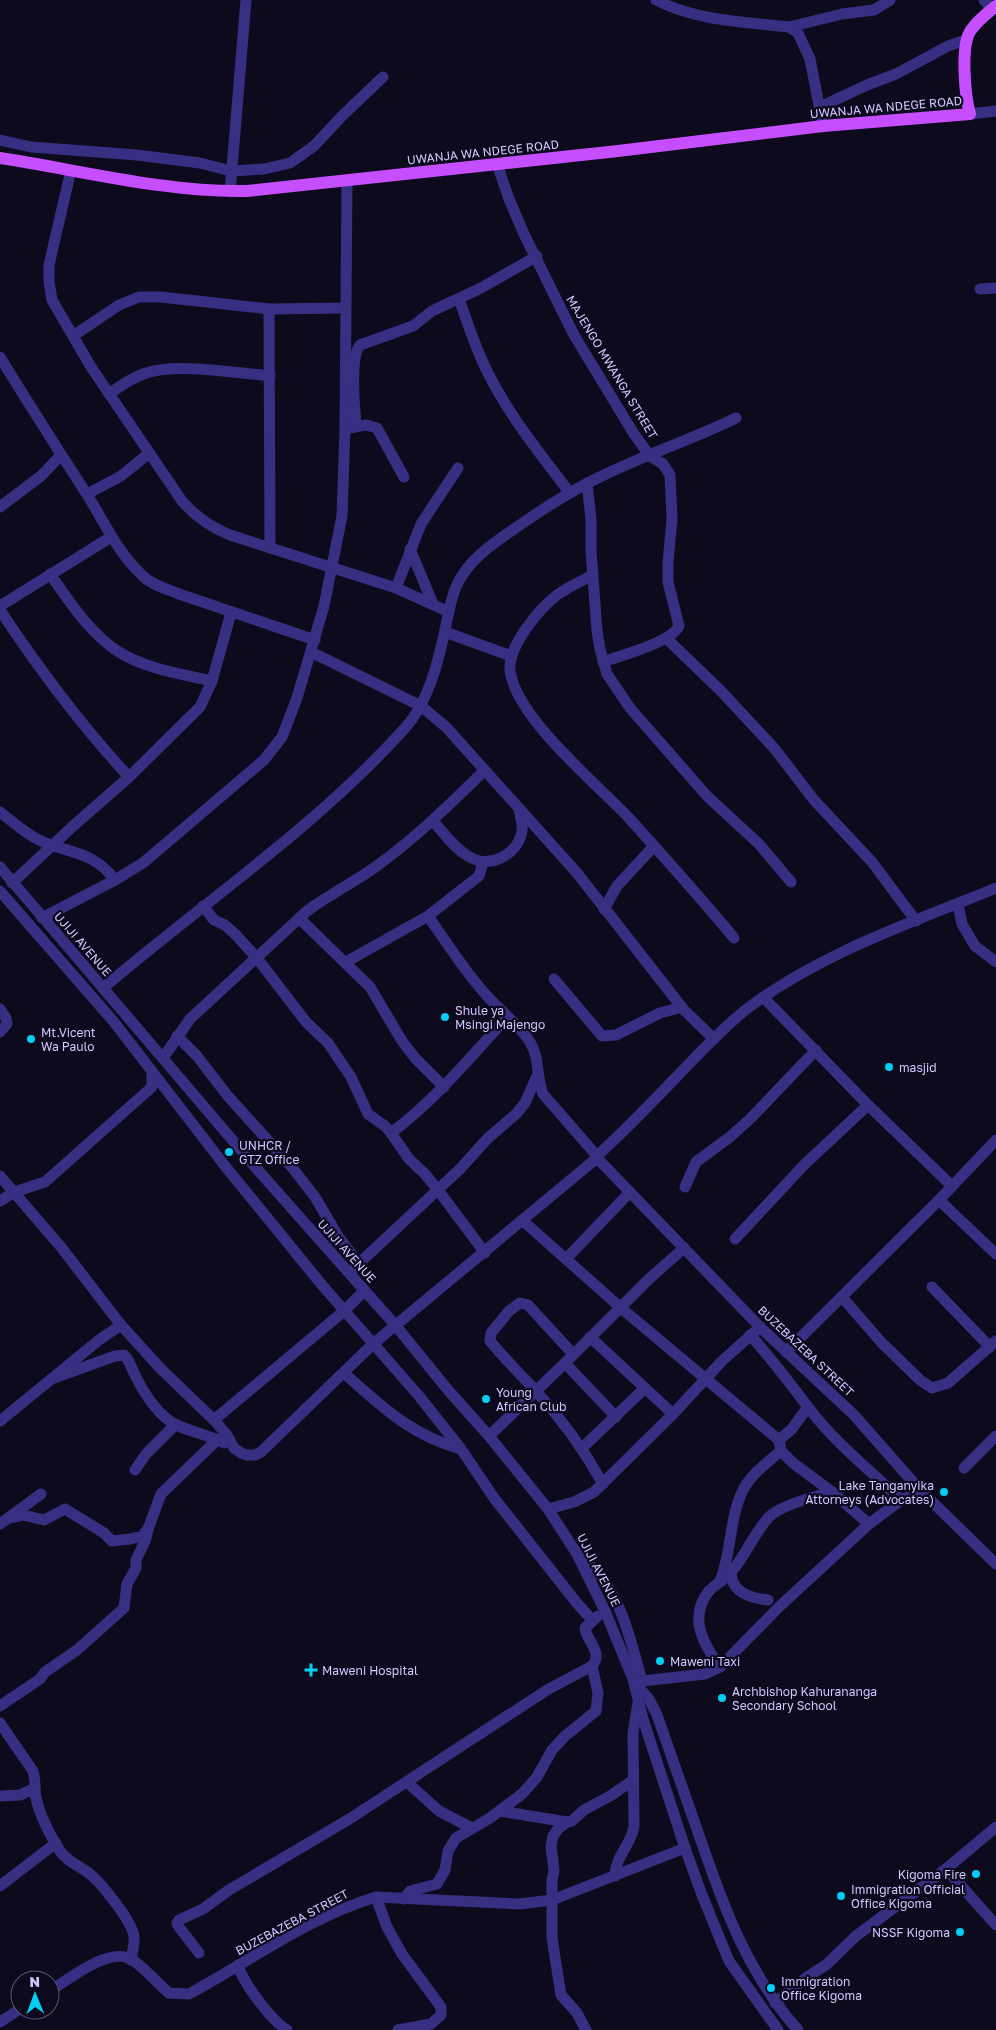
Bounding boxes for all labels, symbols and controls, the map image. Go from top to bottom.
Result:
street label: UWANJA WA NDEGE ROAD [809,93,963,121]
street label: UWANJA WA NDEGE ROAD [406,137,560,167]
street label: MAJENGO MWANGA STREET [563,292,661,442]
street label: UJIJI AVENUE [51,909,115,979]
place label: Shule ya Msingi Majengo [455,1003,545,1032]
marker: Shule ya Msingi Majengo [439,1011,451,1023]
place label: Mt.Vicent Wa Paulo [41,1025,96,1054]
marker: Mt.Vicent Wa Paulo [25,1033,37,1045]
place label: masjid [899,1060,937,1075]
marker: masjid [883,1061,895,1073]
place label: UNHCR / GTZ Office [239,1138,299,1167]
marker: UNHCR / GTZ Office [223,1146,235,1158]
street label: UJIJI AVENUE [315,1216,379,1286]
street label: BUZEBAZEBA STREET [755,1303,858,1400]
place label: Young African Club [496,1385,566,1414]
marker: Young African Club [480,1393,492,1405]
place label: Lake Tanganyika Attorneys (Advocates) [805,1478,934,1507]
marker: Lake Tanganyika Attorneys (Advocates) [938,1486,950,1498]
street label: UJIJI AVENUE [574,1531,624,1609]
place label: Maweni Taxi [670,1654,740,1669]
marker: Maweni Taxi [654,1655,666,1667]
marker: Maweni Hospital [304,1663,318,1677]
place label: Maweni Hospital [322,1663,418,1678]
place label: Archbishop Kahurananga Secondary School [732,1684,877,1713]
marker: Archbishop Kahurananga Secondary School [716,1692,728,1704]
place label: Kigoma Fire [898,1867,966,1882]
marker: Kigoma Fire [970,1868,982,1880]
place label: Immigration Official Office Kigoma [851,1882,965,1911]
street label: BUZEBAZEBA STREET [233,1886,352,1958]
marker: Immigration Official Office Kigoma [835,1890,847,1902]
place label: NSSF Kigoma [872,1925,950,1940]
marker: NSSF Kigoma [954,1926,966,1938]
north arrow [10,1970,60,2020]
text: N [29,1973,40,1990]
place label: Immigration Office Kigoma [781,1974,862,2003]
marker: Immigration Office Kigoma [765,1982,777,1994]

